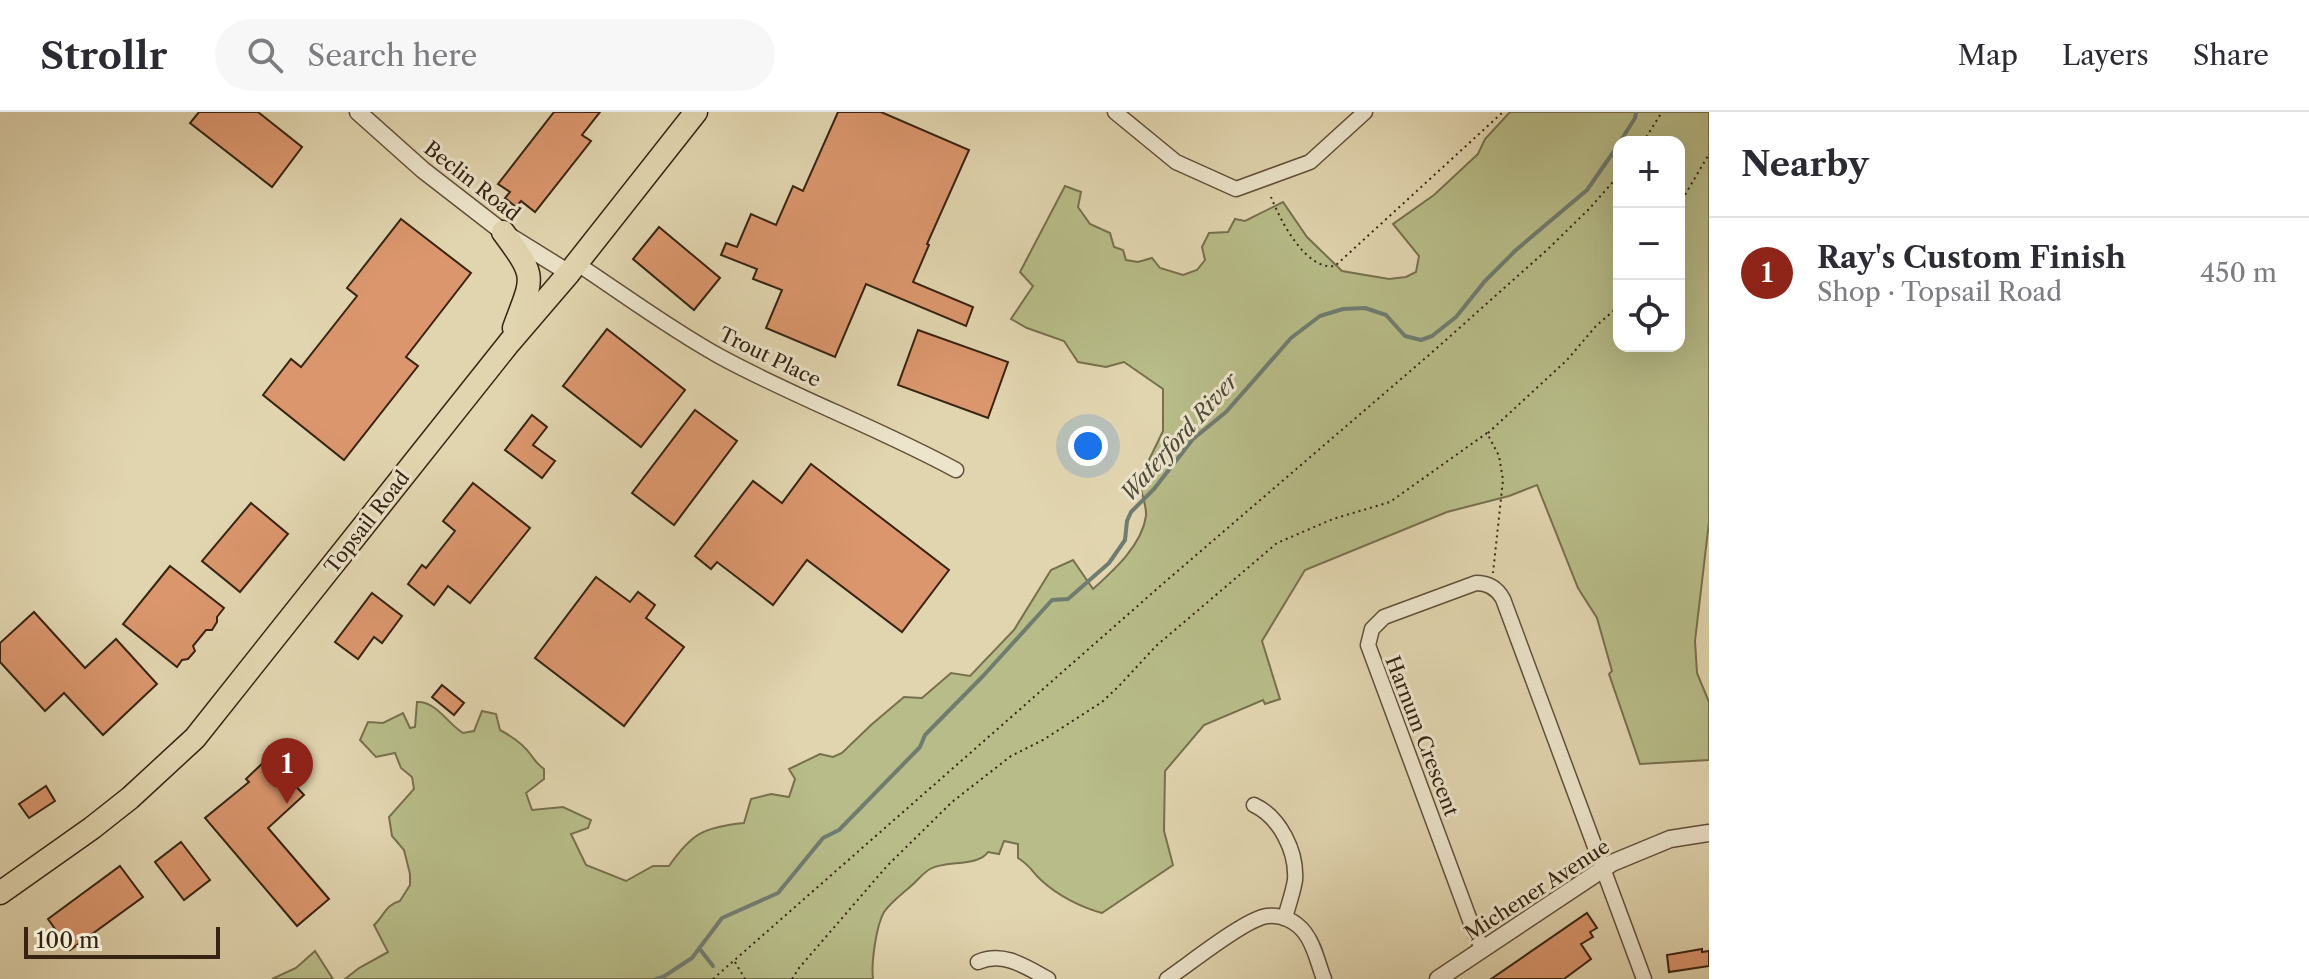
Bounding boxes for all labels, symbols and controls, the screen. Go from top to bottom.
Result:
search box [215,19,775,91]
text: Strollr [40,32,167,79]
icon: search [243,33,287,77]
text: Search here [307,37,477,74]
text: Map [1958,38,2018,72]
text: Layers [2062,38,2149,72]
text: Share [2193,38,2269,72]
street label: Beclin Road [419,136,525,226]
map controls [1613,136,1685,352]
button: + [1613,136,1685,208]
text: Nearby [1741,143,1869,185]
button: − [1613,208,1685,280]
text: Ray's Custom Finish [1817,239,2126,276]
text: 1 [1761,257,1773,289]
text: 450 m [2200,257,2277,289]
text: Shop · Topsail Road [1817,276,2062,308]
button: locate [1613,280,1685,352]
street label: Trout Place [715,322,825,392]
water label: Waterford River [1115,366,1245,507]
your location [1068,426,1108,466]
street label: Topsail Road [319,466,415,578]
street label: Harnum Crescent [1380,653,1464,819]
pin: 1 [261,738,313,804]
street label: Michener Avenue [1460,834,1614,946]
scale bar [24,923,220,959]
text: 100 m [36,927,99,954]

